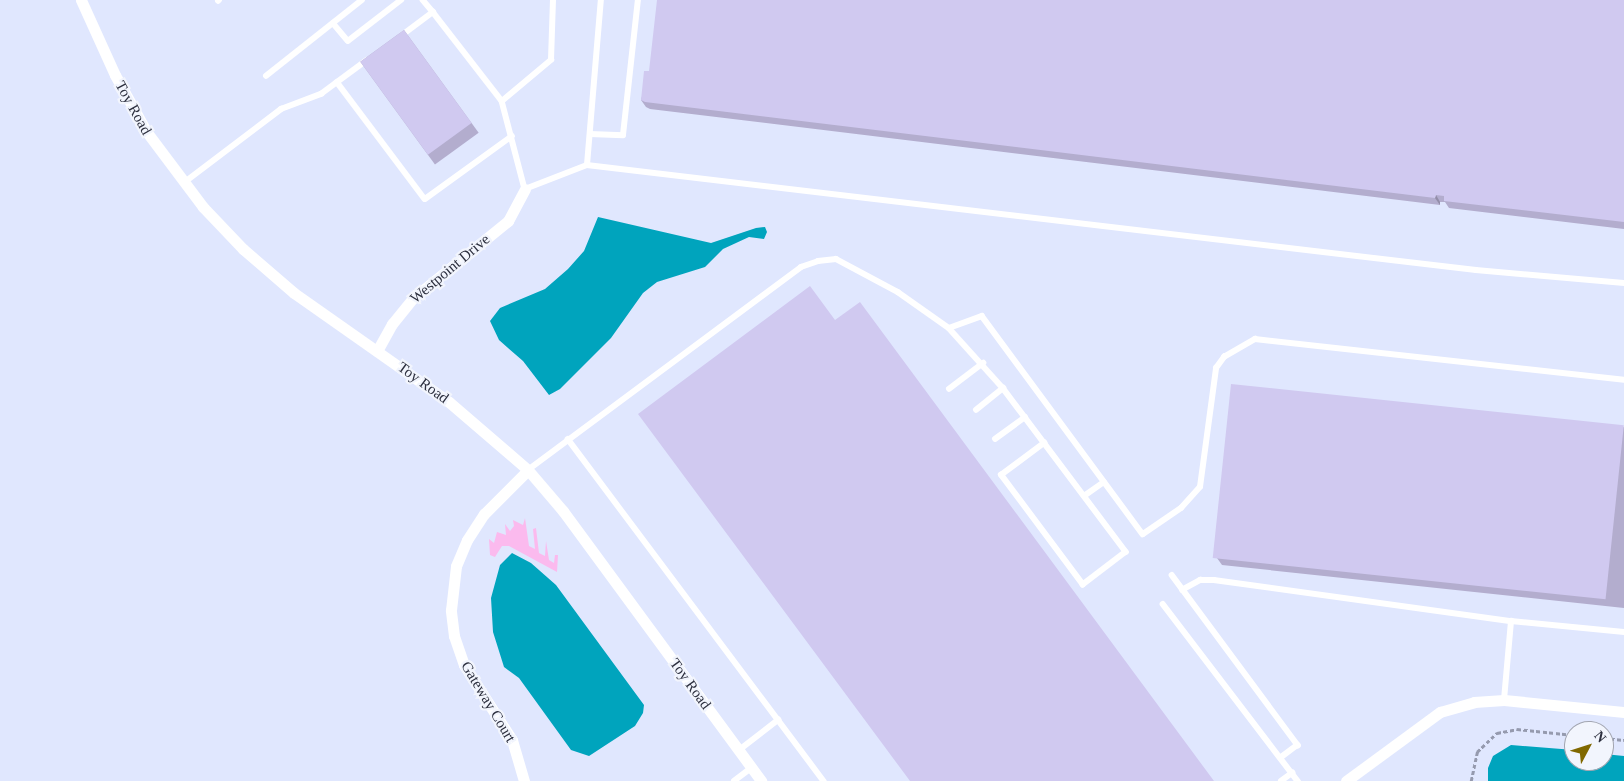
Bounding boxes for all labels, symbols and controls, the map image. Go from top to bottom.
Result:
street label: Toy Road [111,78,155,138]
street label: Westpoint Drive [407,230,493,308]
street label: Toy Road [394,359,452,407]
street label: Toy Road [666,655,714,713]
street label: Gateway Court [457,658,519,746]
north arrow [1564,721,1614,771]
text: N [1591,728,1609,745]

